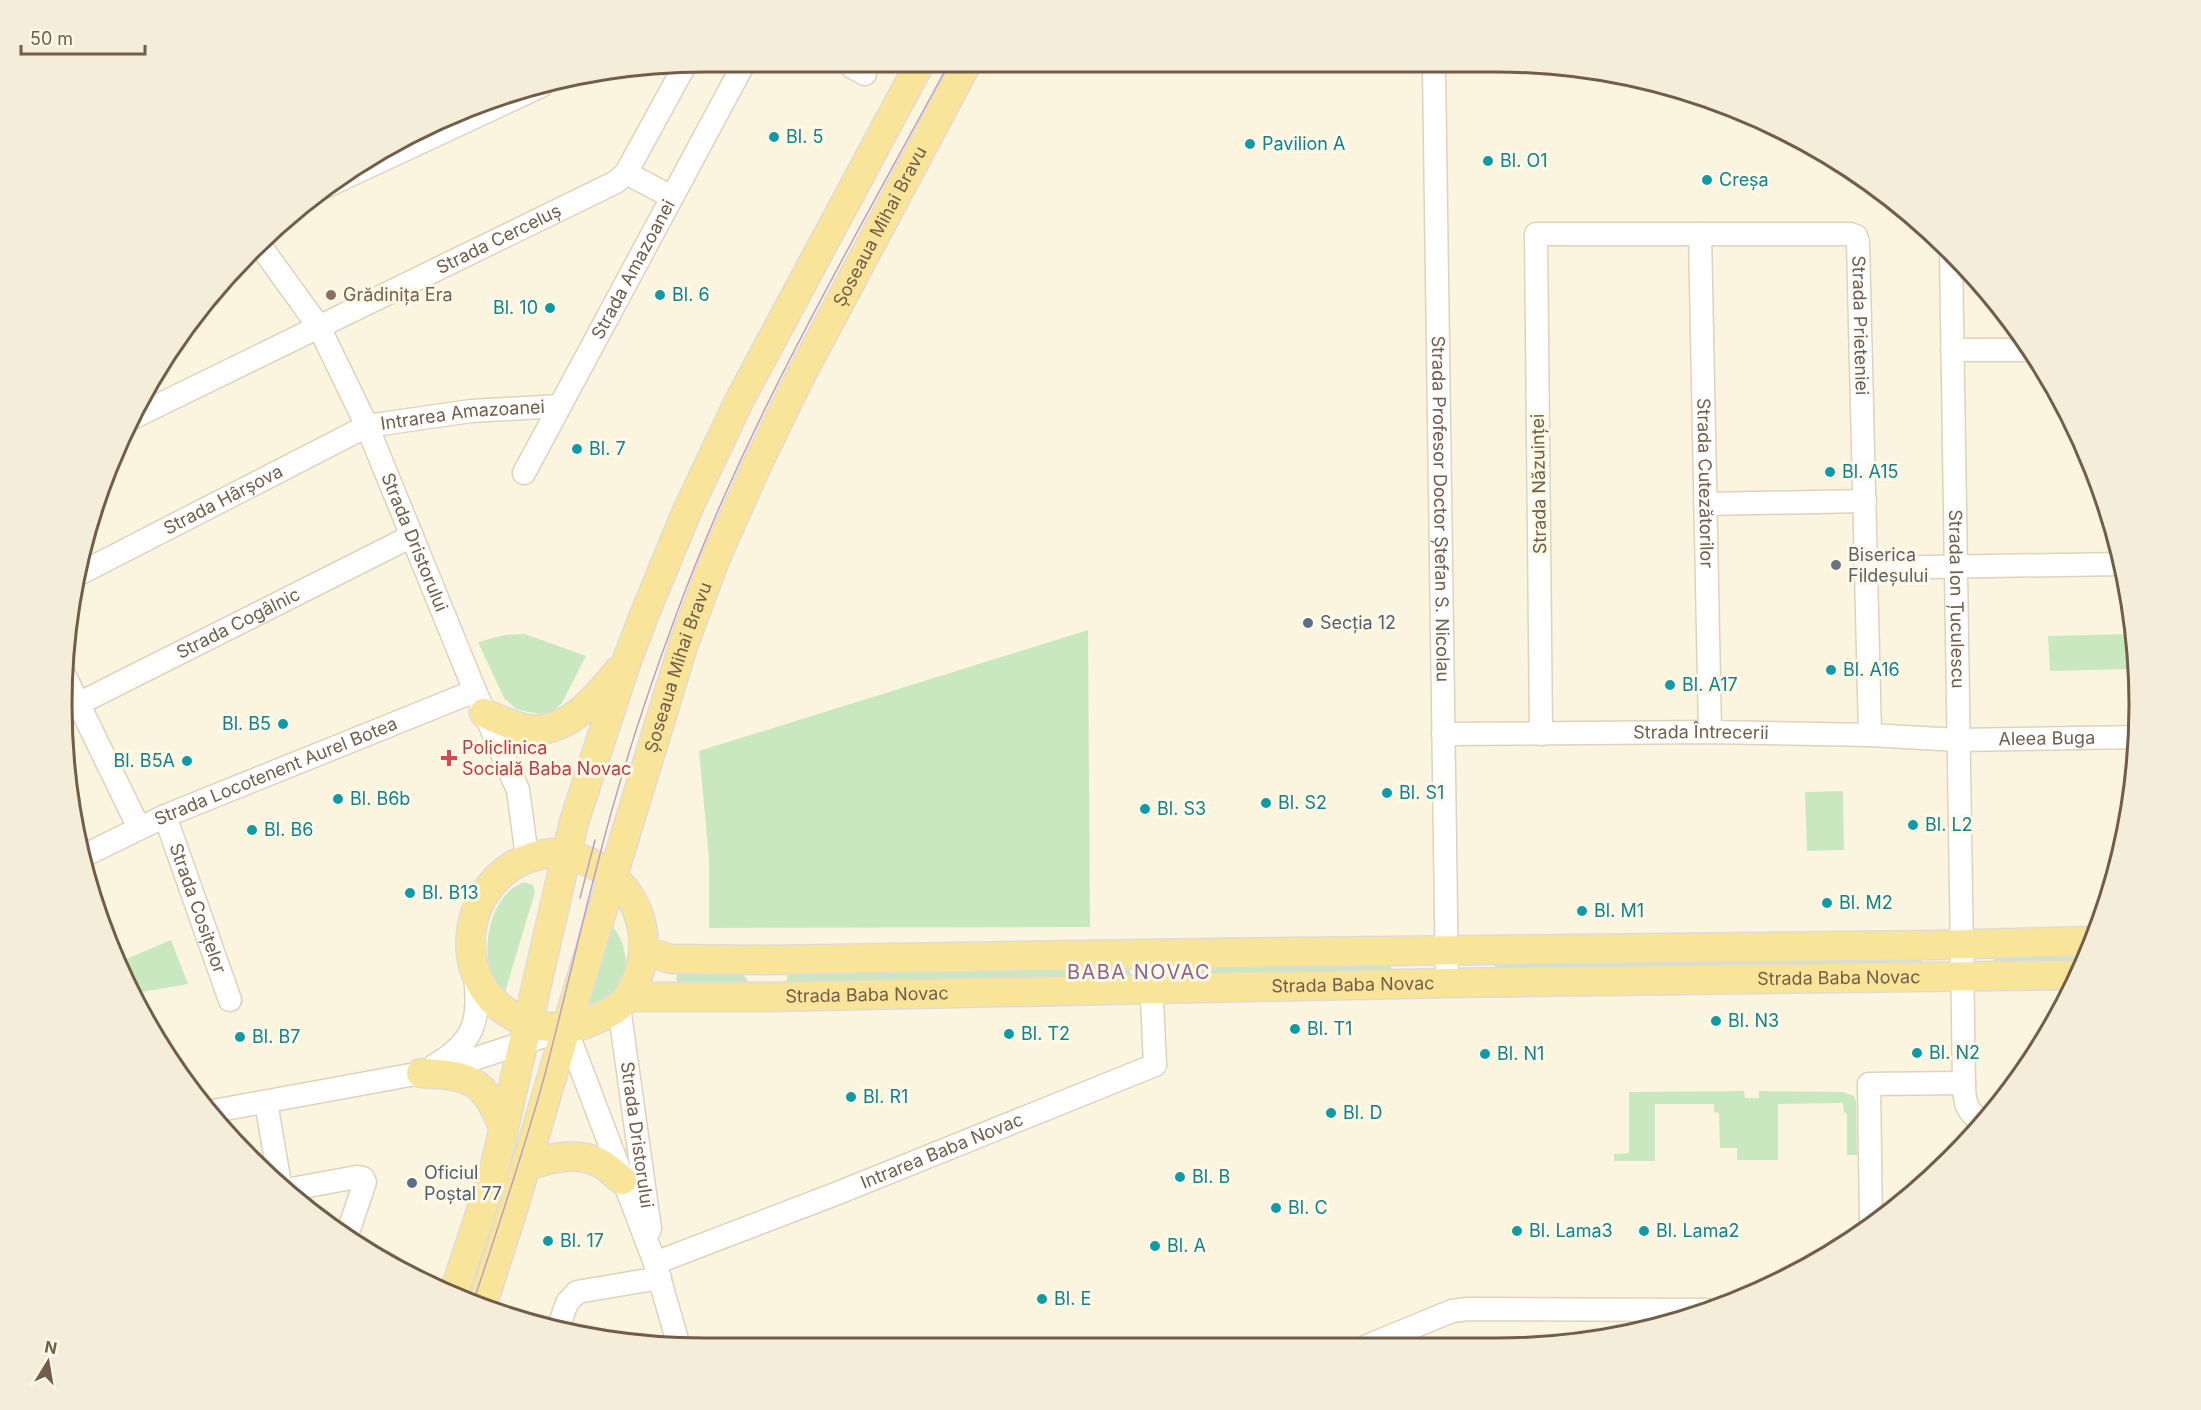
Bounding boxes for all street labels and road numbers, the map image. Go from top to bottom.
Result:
street label: Șoseaua Mihai Bravu [828,143,931,310]
street label: Strada Amazoanei [587,196,679,343]
street label: Strada Cerceluș [433,199,565,278]
street label: Strada Prieteniei [1848,255,1873,396]
street label: Strada Profesor Doctor Ștefan S. Nicolau [1428,336,1454,682]
street label: Intrarea Amazoanei [379,396,545,434]
street label: Strada Cutezătorilor [1693,398,1718,568]
street label: Strada Năzuinței [1527,414,1551,554]
street label: Strada Hârșova [160,460,286,539]
street label: Strada Dristorului [377,470,452,614]
street label: Strada Ion Țuculescu [1945,509,1969,689]
street label: Șoseaua Mihai Bravu [640,579,716,756]
street label: Strada Cogâlnic [173,583,303,663]
street label: Strada Locotenent Aurel Botea [151,712,400,830]
street label: Strada Întrecerii [1633,720,1769,743]
street label: Aleea Buga [1998,727,2095,749]
street label: Strada Cosițelor [165,840,231,976]
street label: Strada Baba Novac [1757,966,1921,989]
street label: Strada Baba Novac [1271,972,1435,997]
street label: Strada Baba Novac [785,982,949,1007]
street label: Strada Dristorului [617,1060,658,1209]
street label: Intrarea Baba Novac [857,1108,1026,1193]

